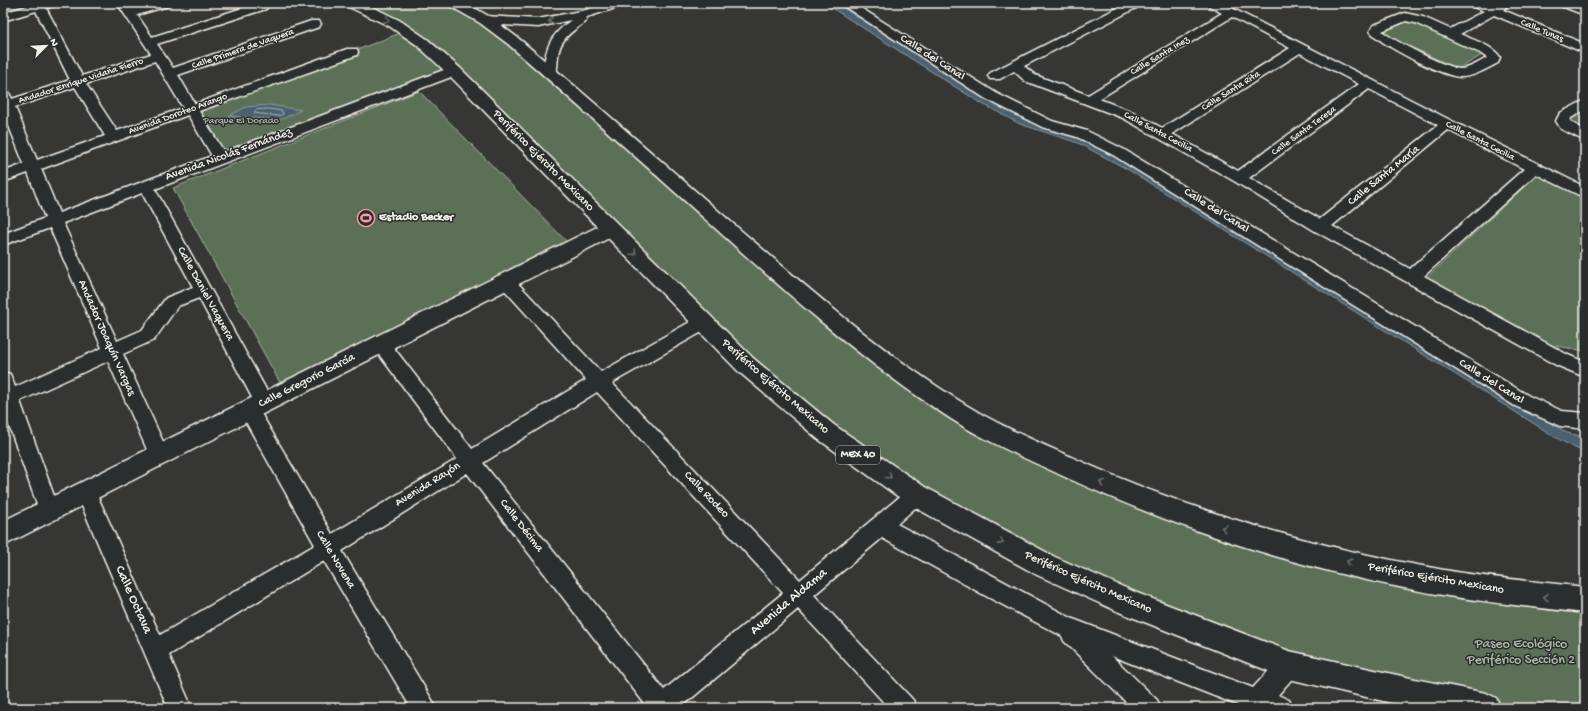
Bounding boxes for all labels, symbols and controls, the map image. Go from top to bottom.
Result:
one-way arrow [383,15,391,23]
one-way arrow [548,16,554,25]
street label: Calle Tunas [1519,17,1566,46]
north arrow [26,26,66,66]
street label: Calle Primera de Vaquera [190,26,296,72]
street label: Calle del Canal [897,32,967,84]
street label: Calle Santa Inez [1128,33,1192,78]
text: N [46,37,60,48]
street label: Andador Enrique Vidaña Fierro [17,55,145,107]
street label: Calle Santa Rita [1199,68,1263,114]
street label: Avenida Doroteo Arango [127,91,229,137]
street label: Calle Santa Teresa [1269,103,1339,158]
street label: Periférico Ejército Mexicano [489,107,597,215]
street label: Calle Santa Cecilia [1122,109,1195,155]
park label: Parque El Dorado [202,115,279,127]
street label: Calle Santa Cecilia [1443,118,1517,164]
street label: Avenida Nicolás Fernández [164,125,295,184]
street label: Calle Santa María [1345,143,1423,209]
street label: Calle del Canal [1181,185,1252,237]
sports icon: Estadio Becker [356,208,376,228]
place label: Estadio Becker [378,211,455,225]
street label: Calle Daniel Vaquera [173,245,237,344]
one-way arrow [629,248,637,256]
street label: Andador Joaquín Vargas [74,278,138,399]
street label: Periférico Ejército Mexicano [718,336,832,437]
street label: Calle Gregorio García [256,350,358,411]
street label: Calle del Canal [1456,356,1527,408]
road number: MEX 40 [836,446,880,464]
street label: Avenida Rayón [393,459,463,511]
street label: Calle Rodeo [680,469,732,521]
one-way arrow [884,471,891,478]
one-way arrow [1099,480,1106,488]
street label: Calle Décima [496,497,546,556]
one-way arrow [1221,524,1228,533]
street label: Calle Novena [312,528,358,592]
one-way arrow [997,537,1004,544]
street label: Periférico Ejército Mexicano [1021,548,1154,617]
one-way arrow [1346,559,1353,567]
street label: Periférico Ejército Mexicano [1366,560,1505,598]
street label: Calle Octava [110,563,156,638]
street label: Avenida Aldama [747,564,832,639]
one-way arrow [1543,593,1549,602]
park label: Paseo Ecológico Periférico Sección 2 [1466,636,1575,669]

